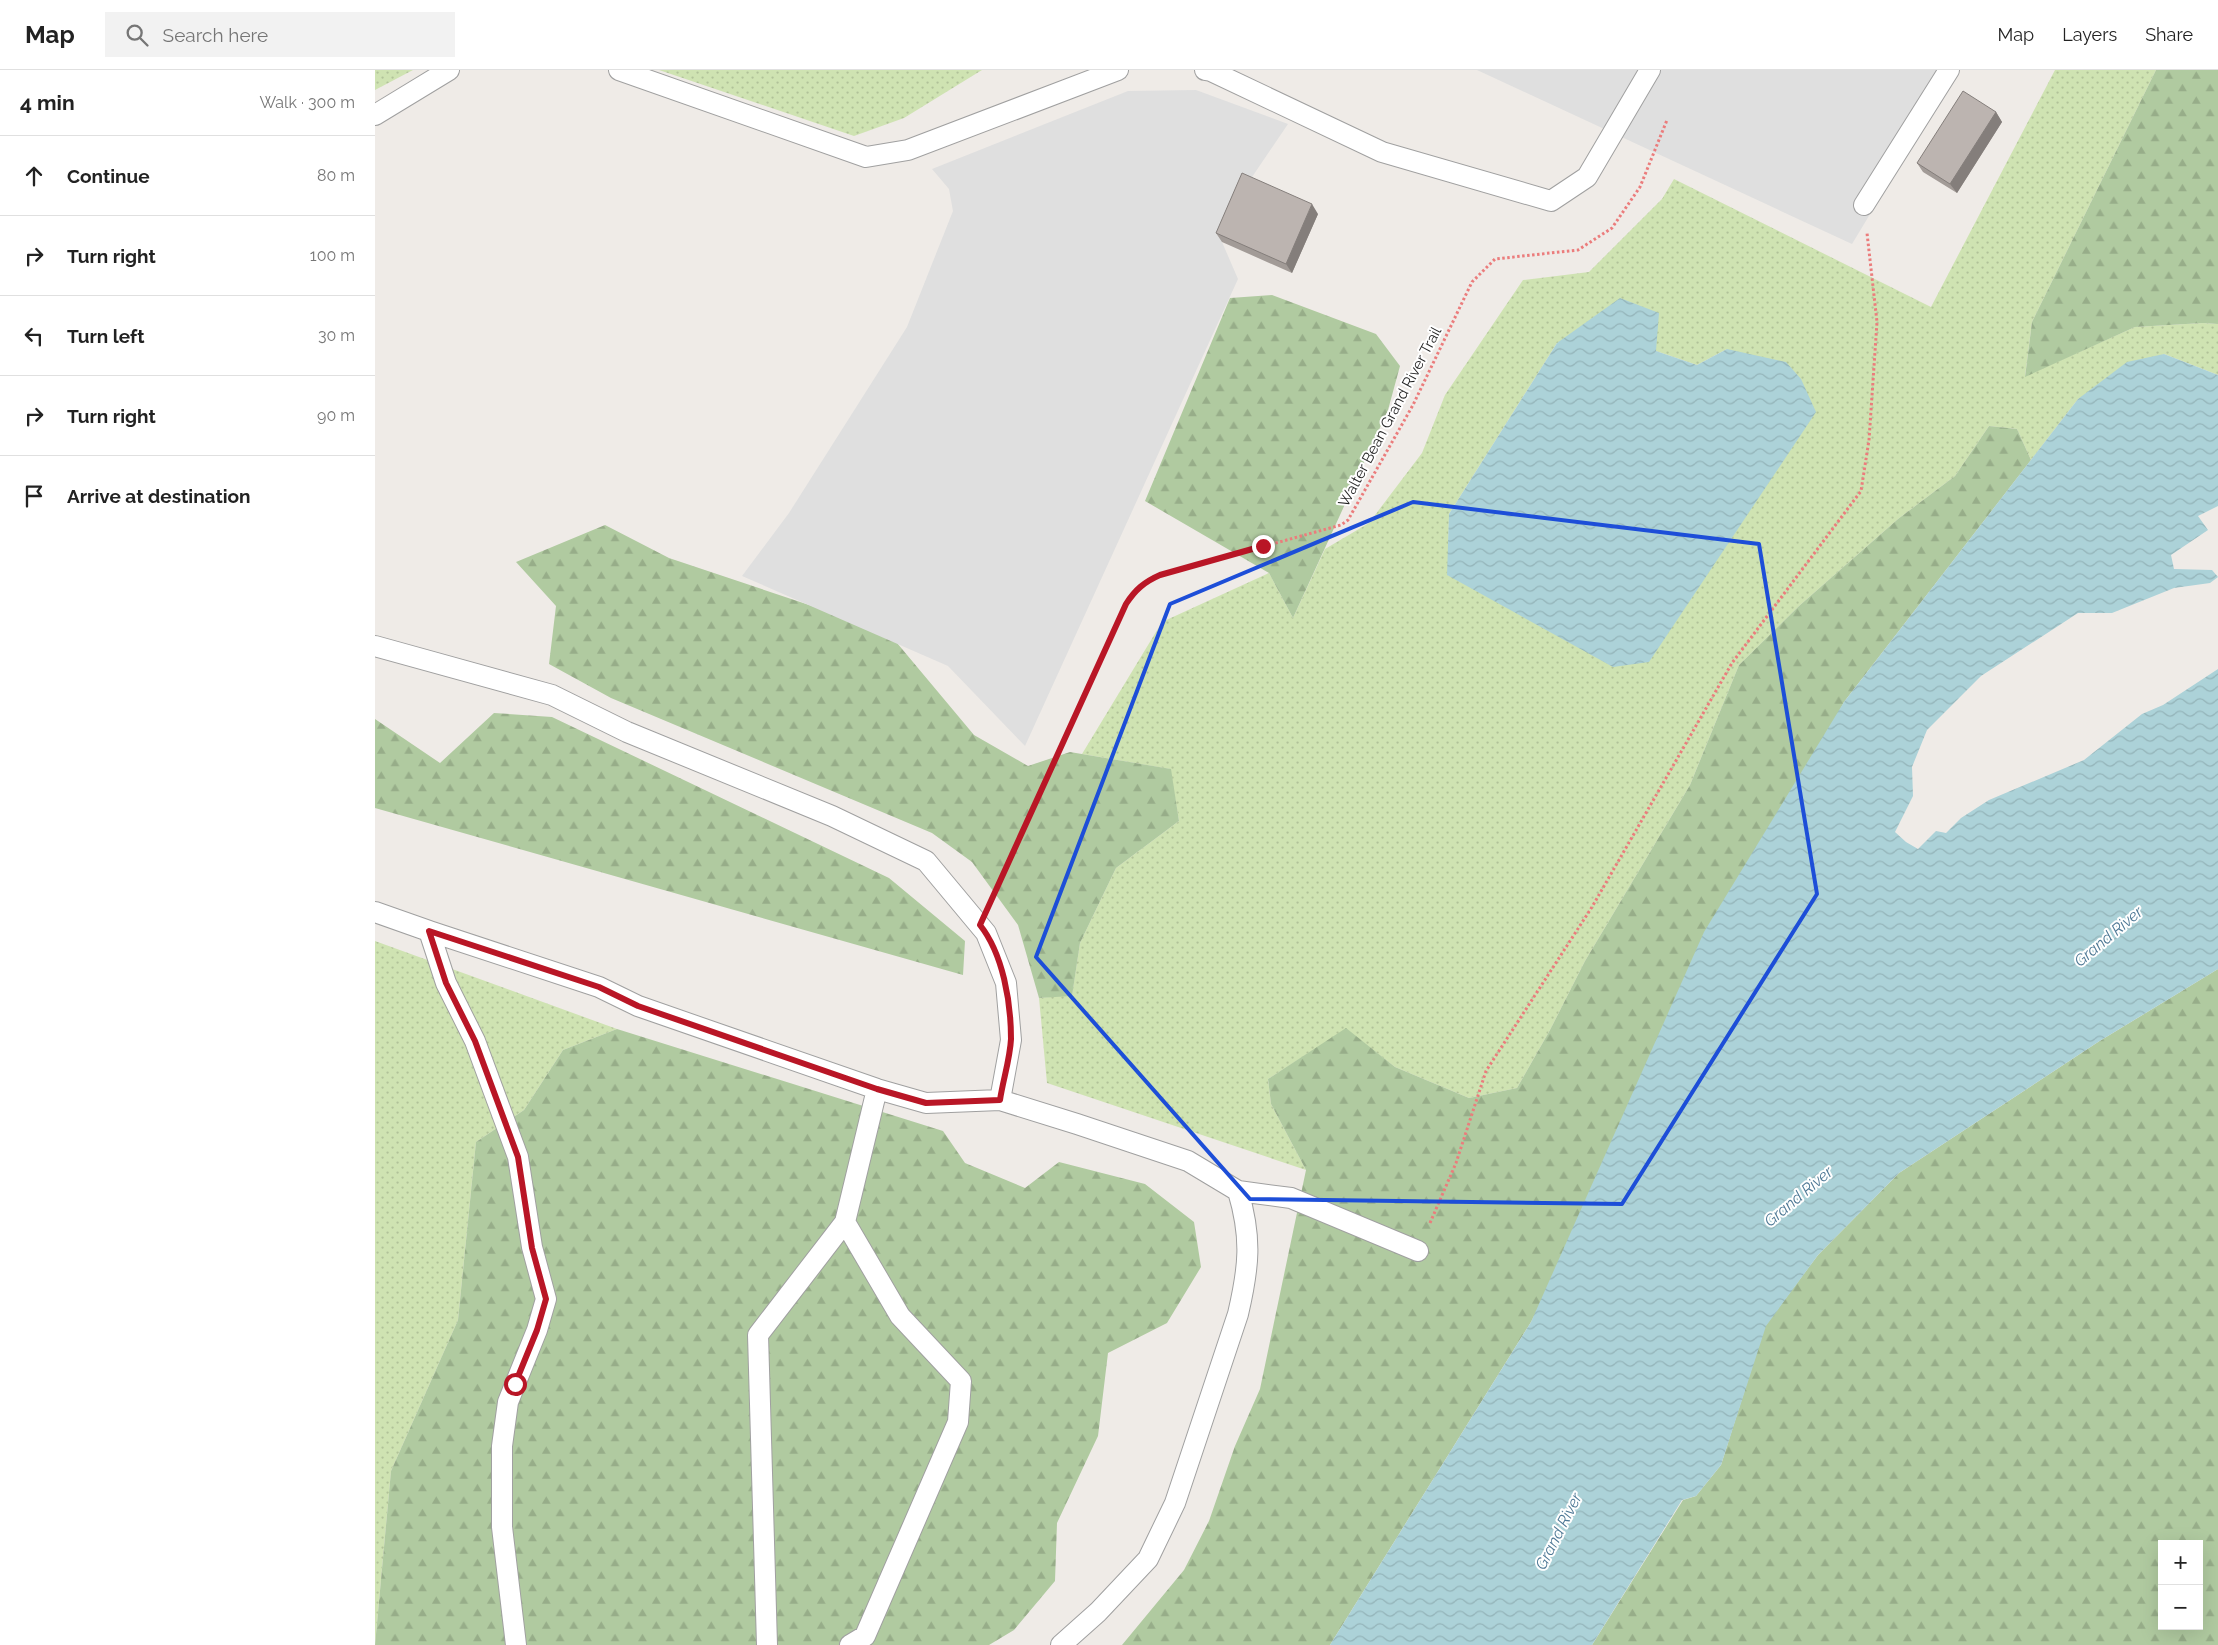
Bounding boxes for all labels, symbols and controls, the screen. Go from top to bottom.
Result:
search box [105,12,455,57]
text: Map [25,20,75,49]
icon: search [123,21,151,49]
text: Search here [163,24,268,46]
text: Map [1998,24,2034,45]
text: Layers [2062,24,2117,45]
text: Share [2145,24,2193,45]
text: 4 min [20,90,75,115]
text: Walk · 300 m [259,93,355,112]
icon: ahead [20,162,48,190]
text: Continue [67,165,150,187]
text: 80 m [317,166,355,185]
icon: right [20,242,48,270]
text: Turn right [67,245,156,267]
text: 100 m [310,246,355,265]
icon: left [20,322,48,350]
street label: Walter Bean Grand River Trail [1335,323,1446,510]
text: Turn left [67,325,144,347]
text: 30 m [318,326,355,345]
icon: right [20,402,48,430]
text: Turn right [67,405,156,427]
text: 90 m [317,406,355,425]
icon: arrive [20,482,48,510]
text: Arrive at destination [67,485,251,507]
route end [1252,535,1275,558]
water label: Grand River [2070,902,2147,970]
water label: Grand River [1760,1162,1837,1230]
route start [504,1373,527,1396]
water label: Grand River [1531,1489,1586,1573]
map controls [2158,1540,2203,1630]
button: + [2158,1540,2203,1585]
button: − [2158,1585,2203,1630]

